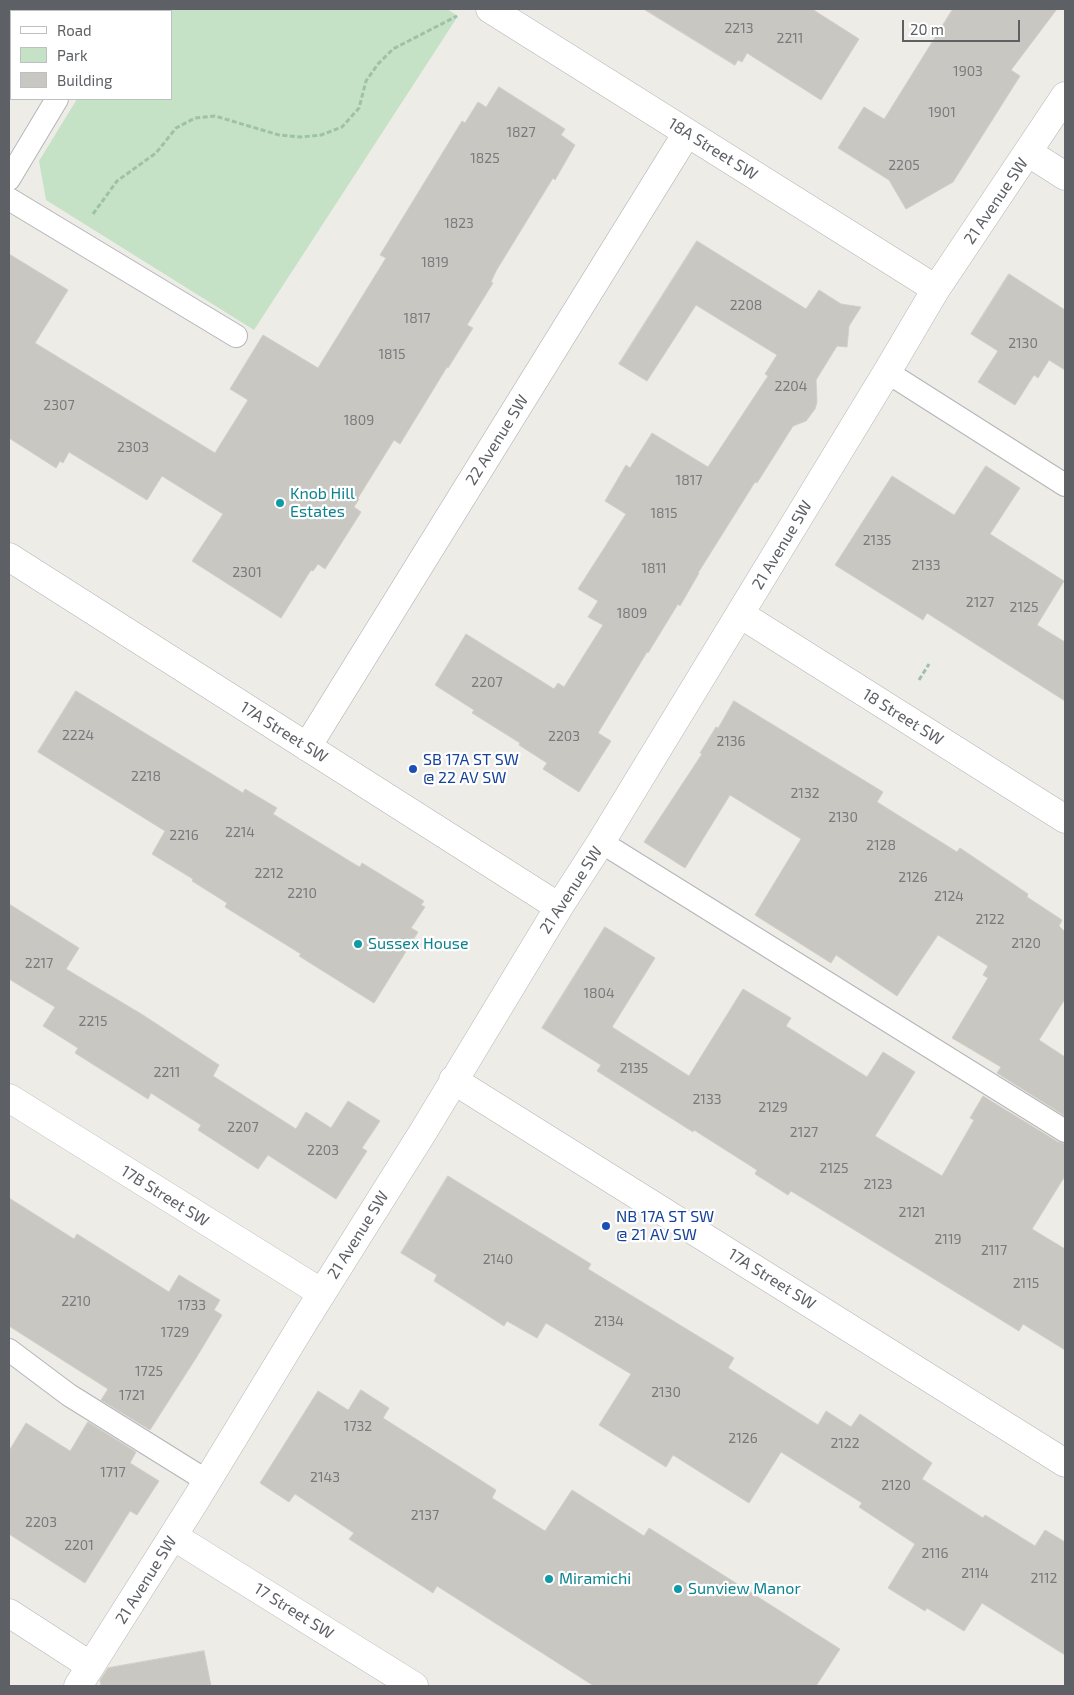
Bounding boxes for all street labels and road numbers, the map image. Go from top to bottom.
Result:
street label: 18A Street SW [665,114,761,184]
street label: 21 Avenue SW [960,154,1032,248]
street label: 22 Avenue SW [462,391,532,489]
street label: 21 Avenue SW [748,497,816,593]
street label: 18 Street SW [859,685,947,749]
street label: 17A Street SW [237,697,331,767]
street label: 21 Avenue SW [536,843,606,937]
street label: 17B Street SW [117,1161,213,1231]
street label: 21 Avenue SW [323,1187,393,1283]
street label: 17A Street SW [725,1244,819,1314]
street label: 21 Avenue SW [111,1532,181,1628]
street label: 17 Street SW [251,1579,337,1643]

